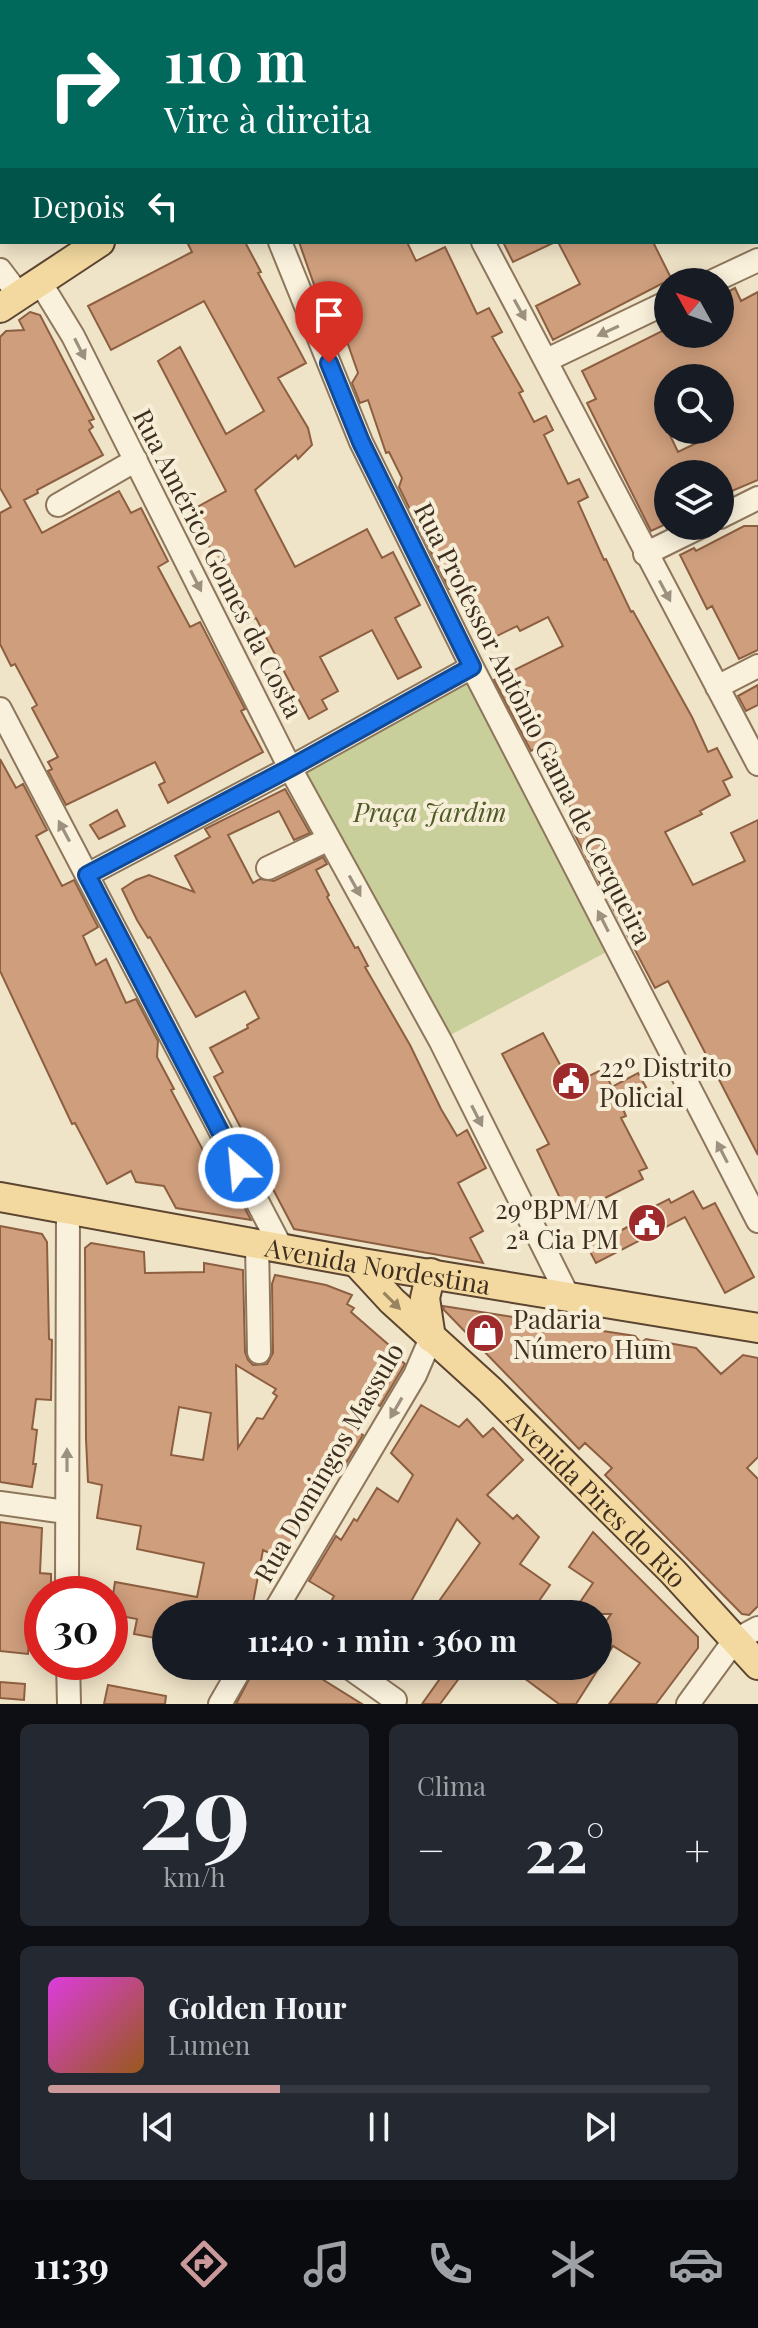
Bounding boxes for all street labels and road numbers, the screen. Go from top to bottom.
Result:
street label: Rua Américo Gomes da Costa [126,403,312,724]
street label: Rua Professor Antônio Gama de Cerqueira [407,496,661,950]
street label: Avenida Nordestina [262,1228,493,1301]
street label: Rua Domingos Massulo [245,1336,411,1588]
street label: Avenida Pires do Rio [500,1400,695,1594]

